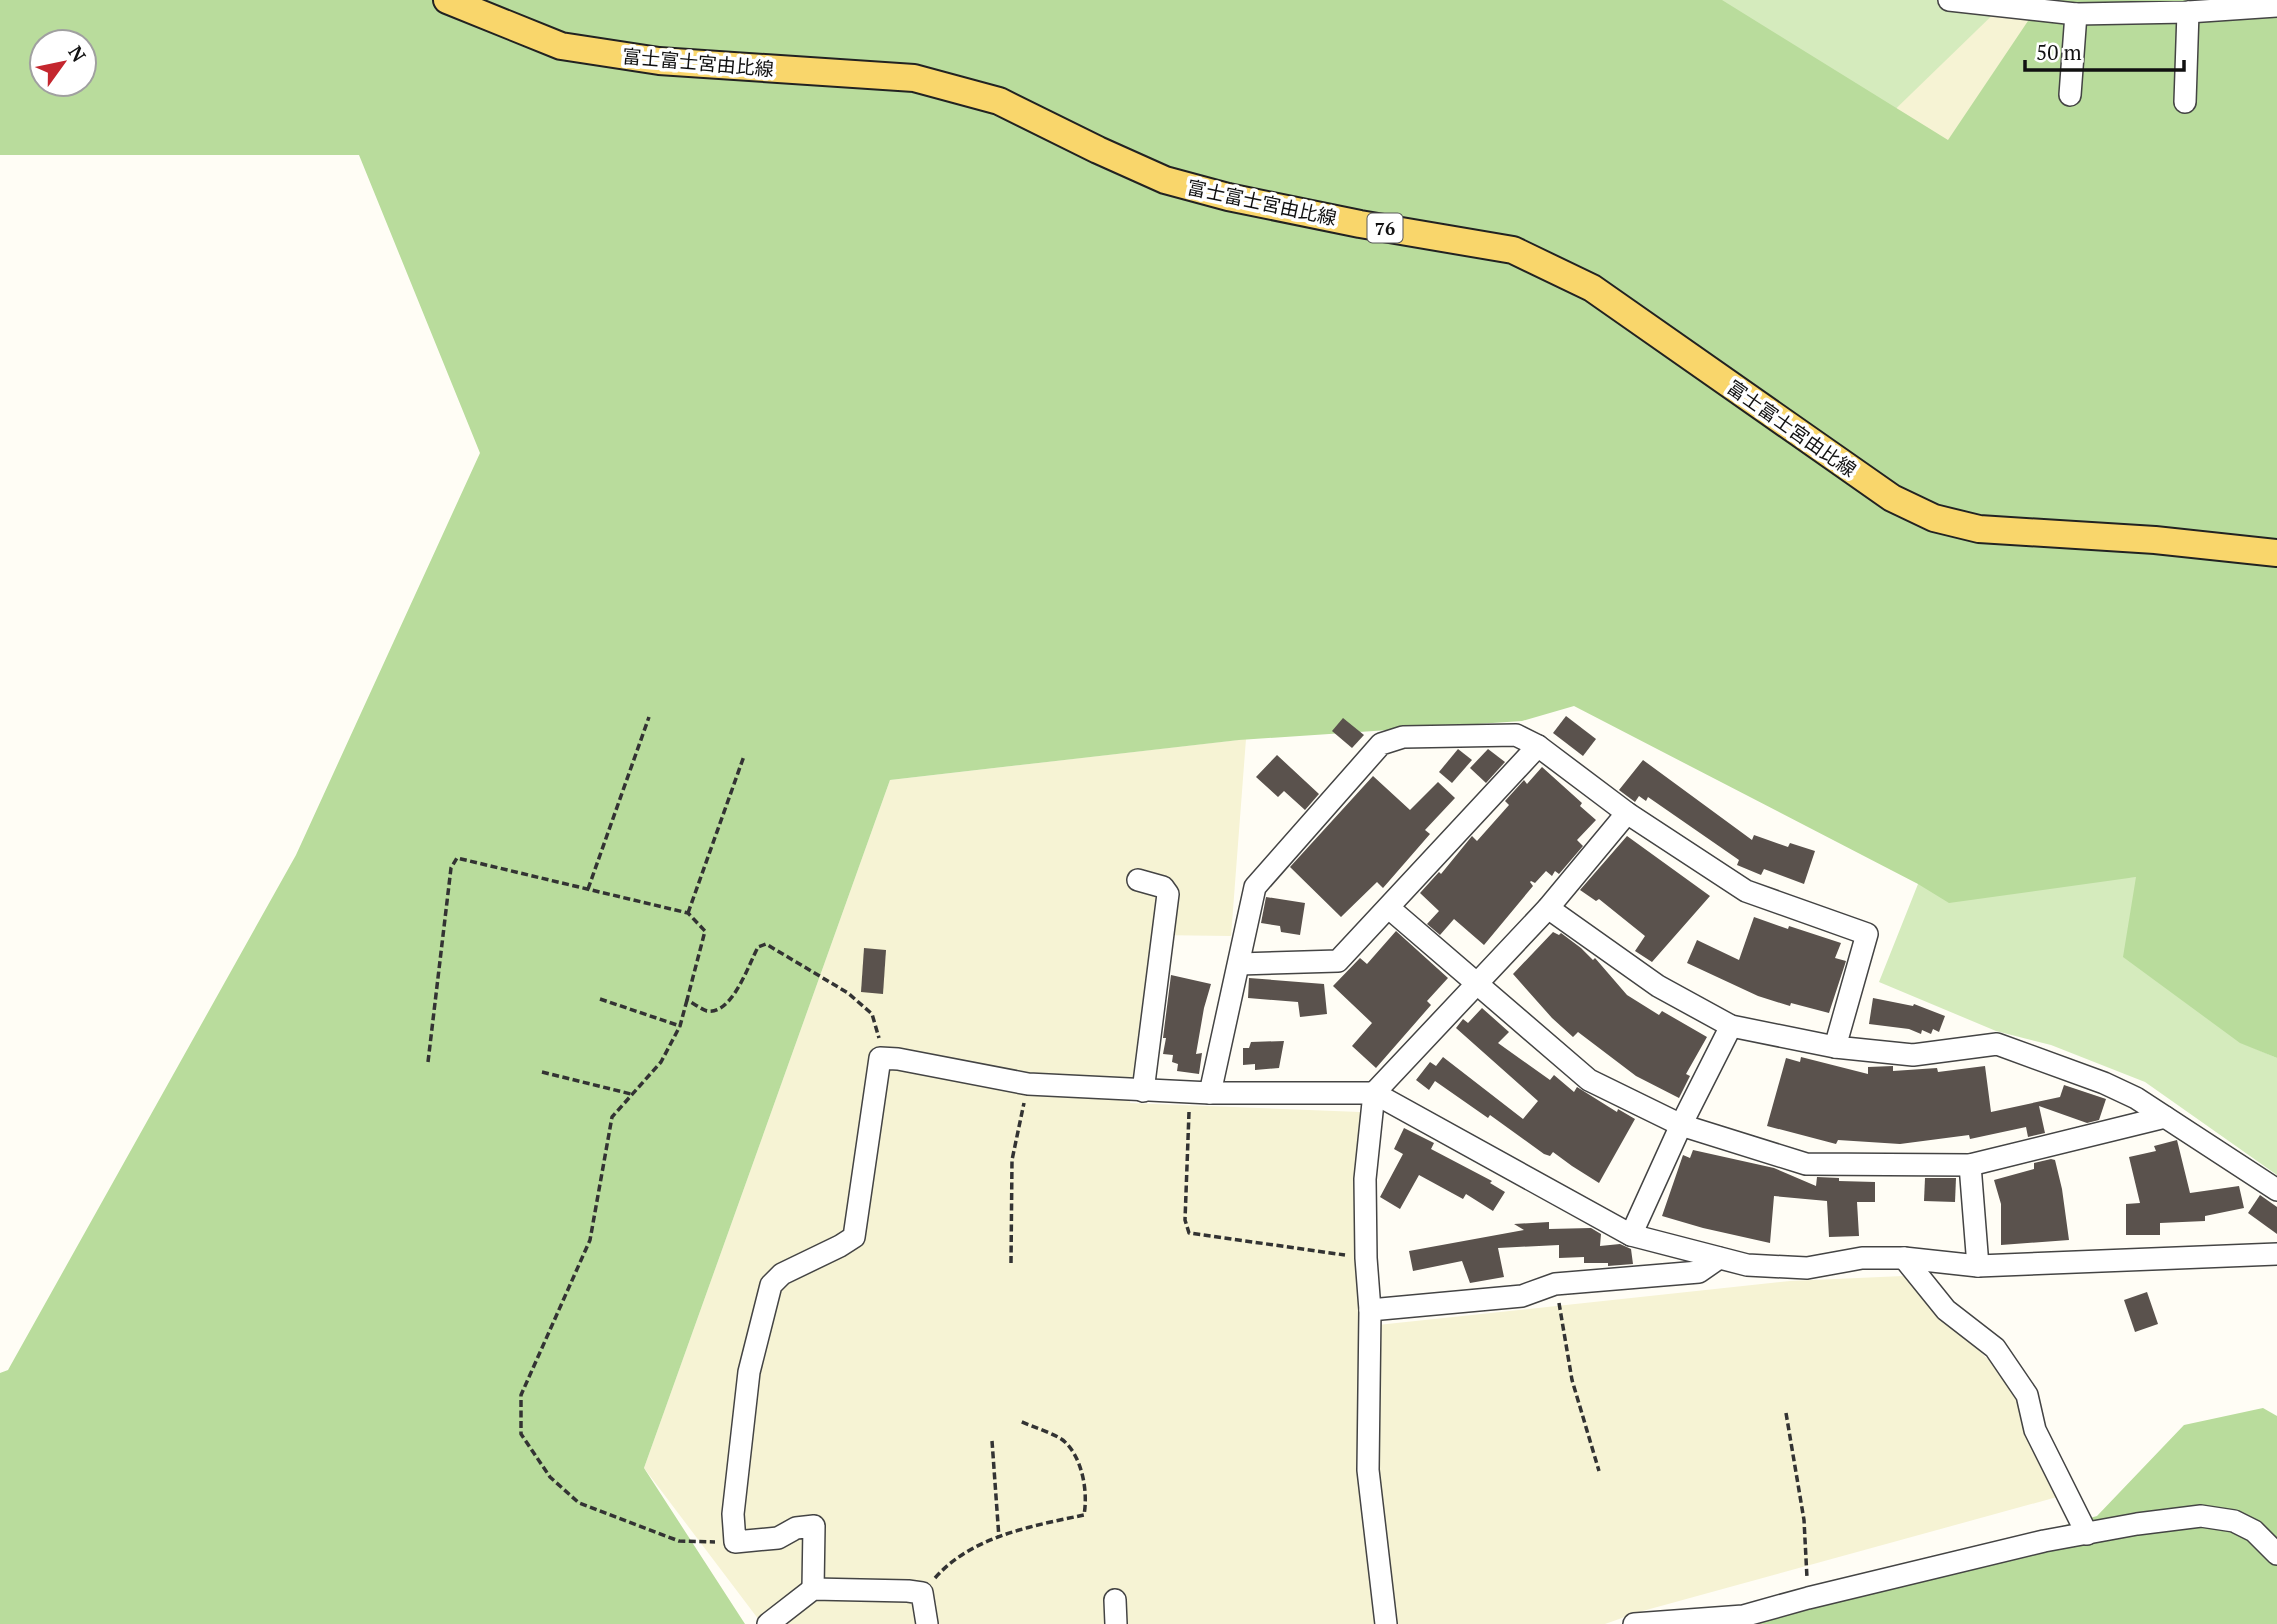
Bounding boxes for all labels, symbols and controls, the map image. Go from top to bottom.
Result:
north arrow [28,28,98,98]
scale bar [2025,28,2184,72]
text: 50 m [2036,38,2082,66]
text: N [63,41,92,67]
street label: 富士富士宮由比線 [621,43,775,81]
street label: 富士富士宮由比線 [1185,174,1339,230]
road number: 76 [1368,213,1402,242]
street label: 富士富士宮由比線 [1723,374,1861,482]

